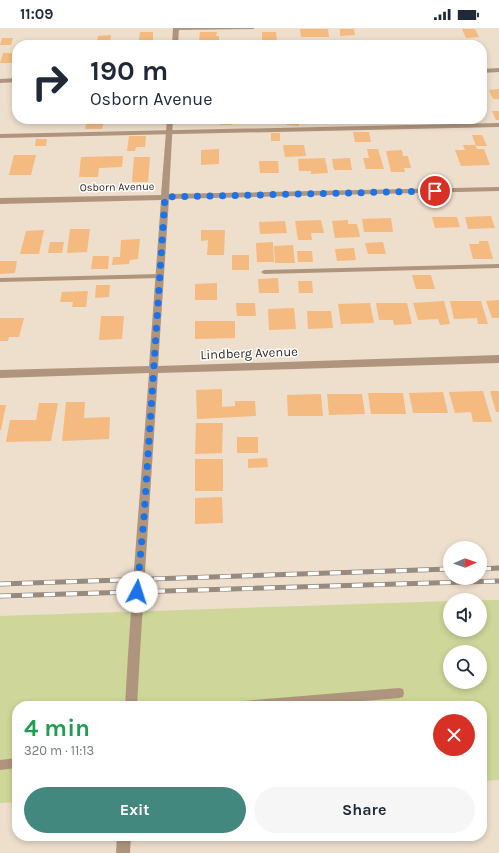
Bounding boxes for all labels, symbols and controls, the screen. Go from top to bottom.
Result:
text: 11:09 [20,5,53,23]
text: 190 m [90,54,168,87]
icon: right [24,56,76,108]
text: Osborn Avenue [90,88,212,110]
pin [418,174,452,208]
street label: Osborn Avenue [79,180,155,194]
icon: arrive [424,180,446,202]
street label: Lindberg Avenue [200,344,298,362]
north arrow [443,541,487,585]
map controls [443,541,487,689]
position arrow [116,571,158,613]
button: sound [443,593,487,637]
button: search [443,645,487,689]
text: 4 min [24,714,90,742]
button: close [433,714,475,756]
text: 320 m · 11:13 [24,743,94,758]
button: Exit [24,787,246,833]
button: Share [254,787,475,833]

